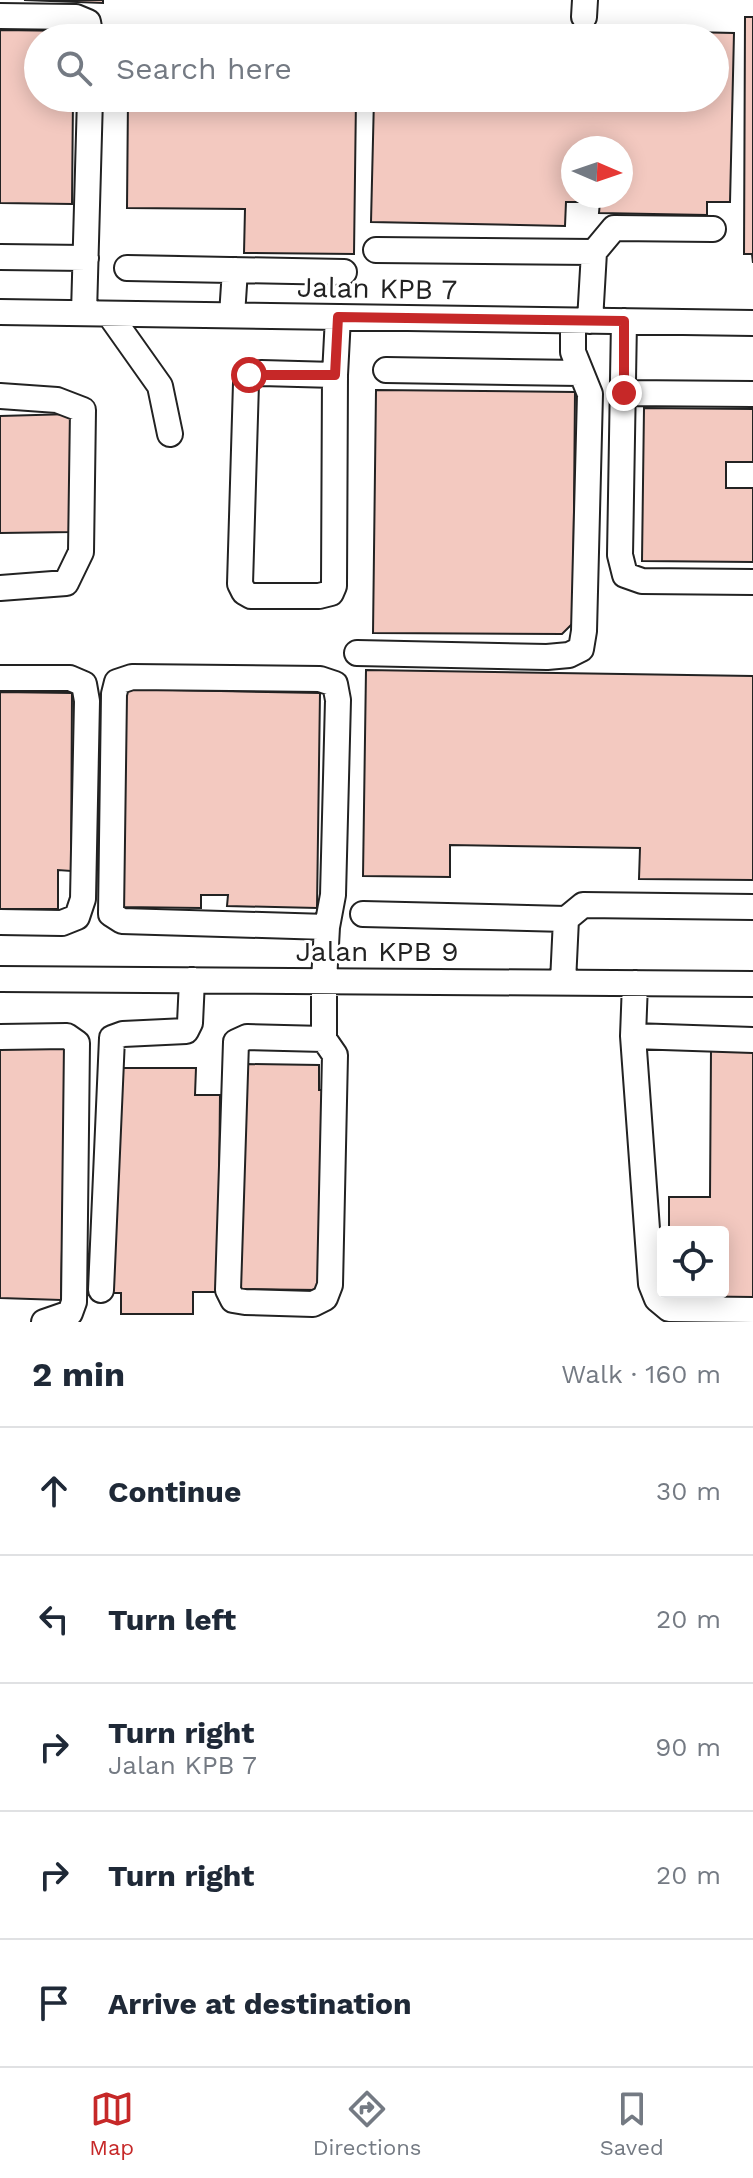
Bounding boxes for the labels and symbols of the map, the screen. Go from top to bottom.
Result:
north arrow [561,136,633,208]
street label: Jalan KPB 7 [297,271,457,306]
route start [231,357,267,393]
route end [606,375,642,411]
street label: Jalan KPB 9 [295,935,459,968]

